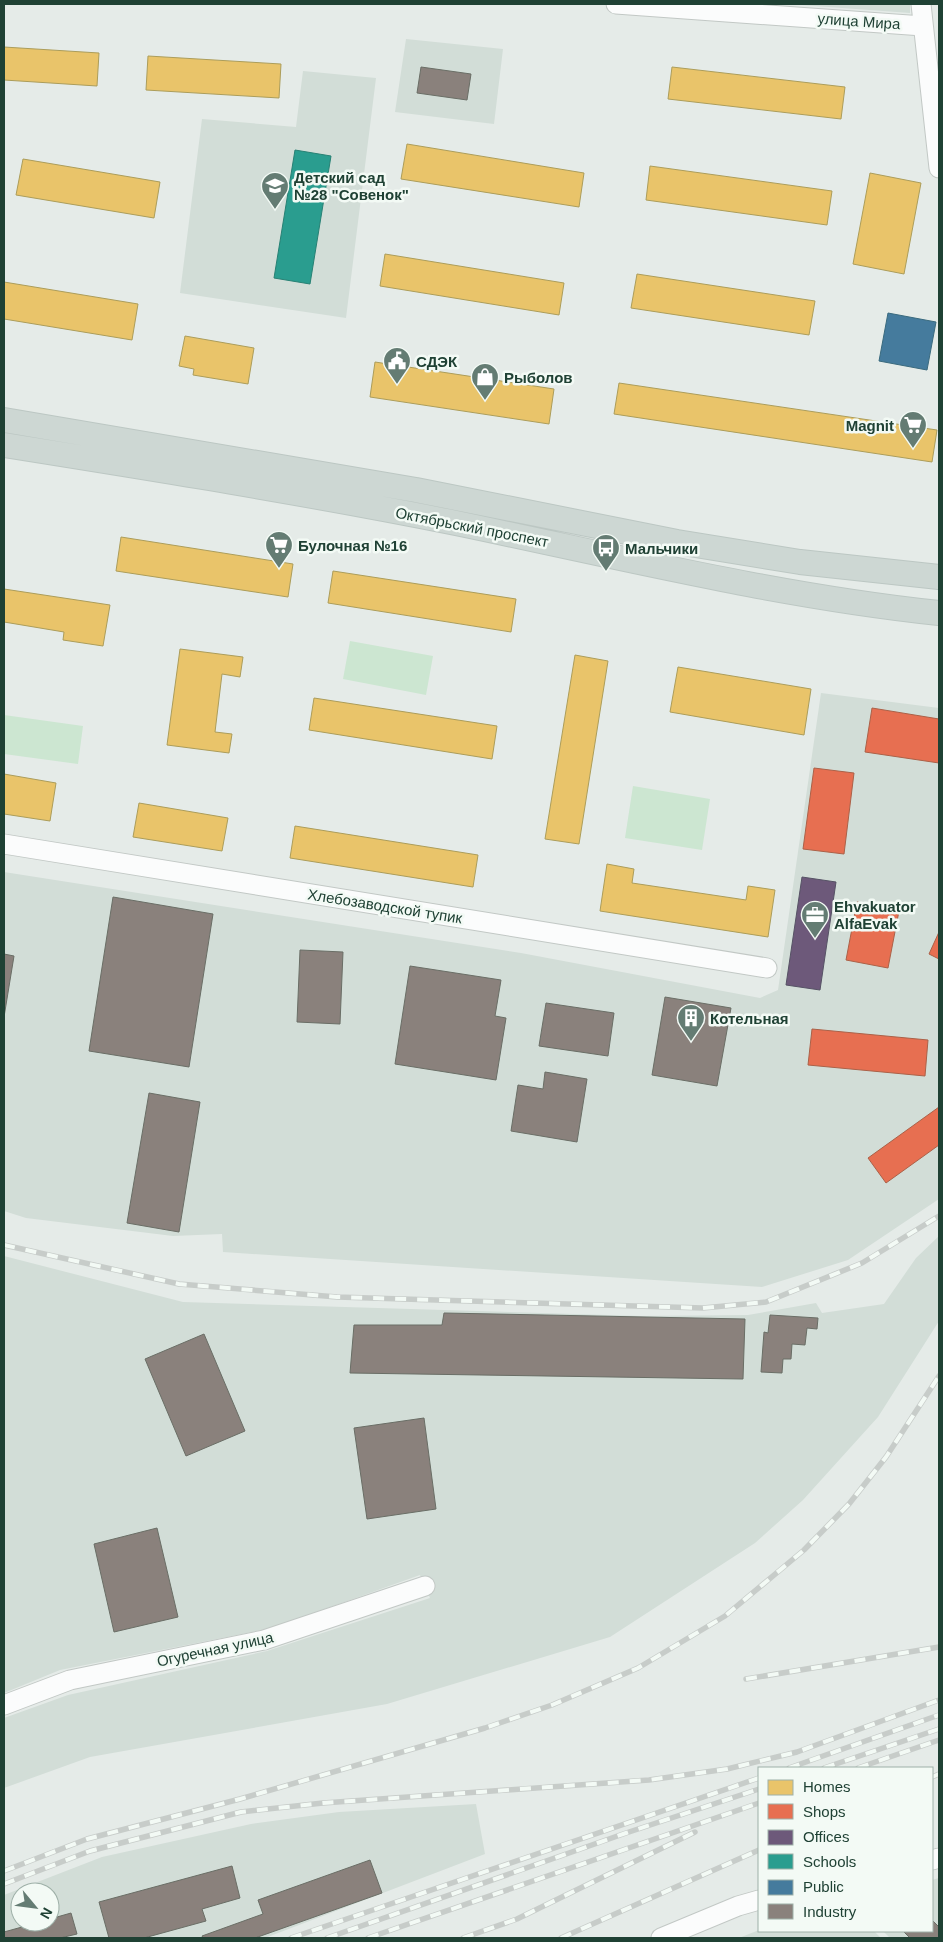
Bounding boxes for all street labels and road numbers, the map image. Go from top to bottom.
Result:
street label: улица Мира [817,10,902,32]
street label: Октябрьский проспект [394,504,550,550]
street label: Хлебозаводской тупик [307,885,464,927]
street label: Огуречная улица [155,1628,275,1670]

